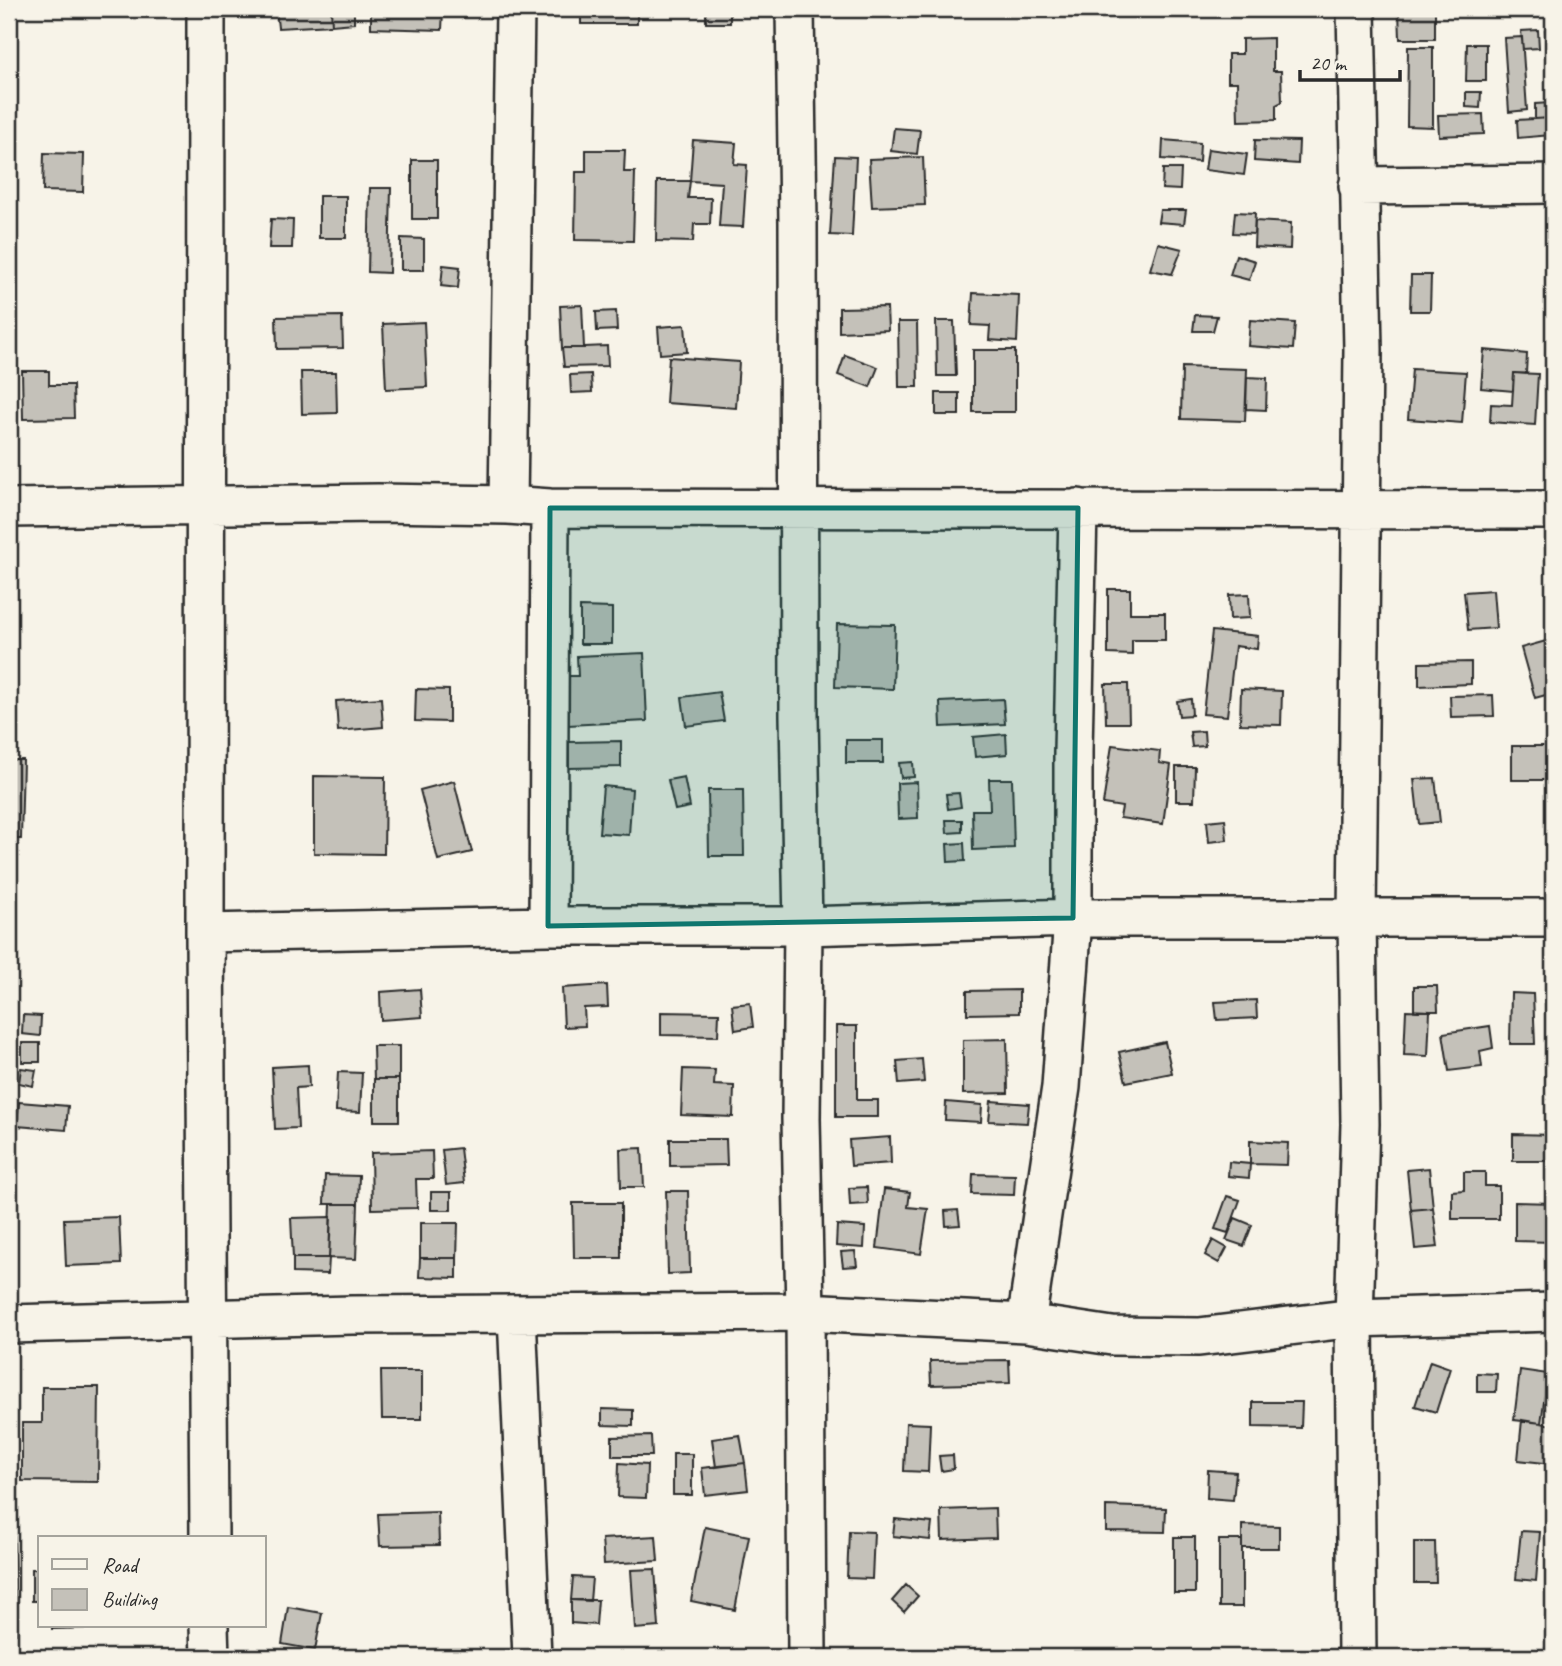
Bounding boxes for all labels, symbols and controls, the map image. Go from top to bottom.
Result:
scale bar [1300,38,1399,82]
text: 20 m [1310,50,1348,76]
legend [38,1536,266,1628]
text: Road [102,1552,141,1578]
text: Building [102,1586,159,1612]

